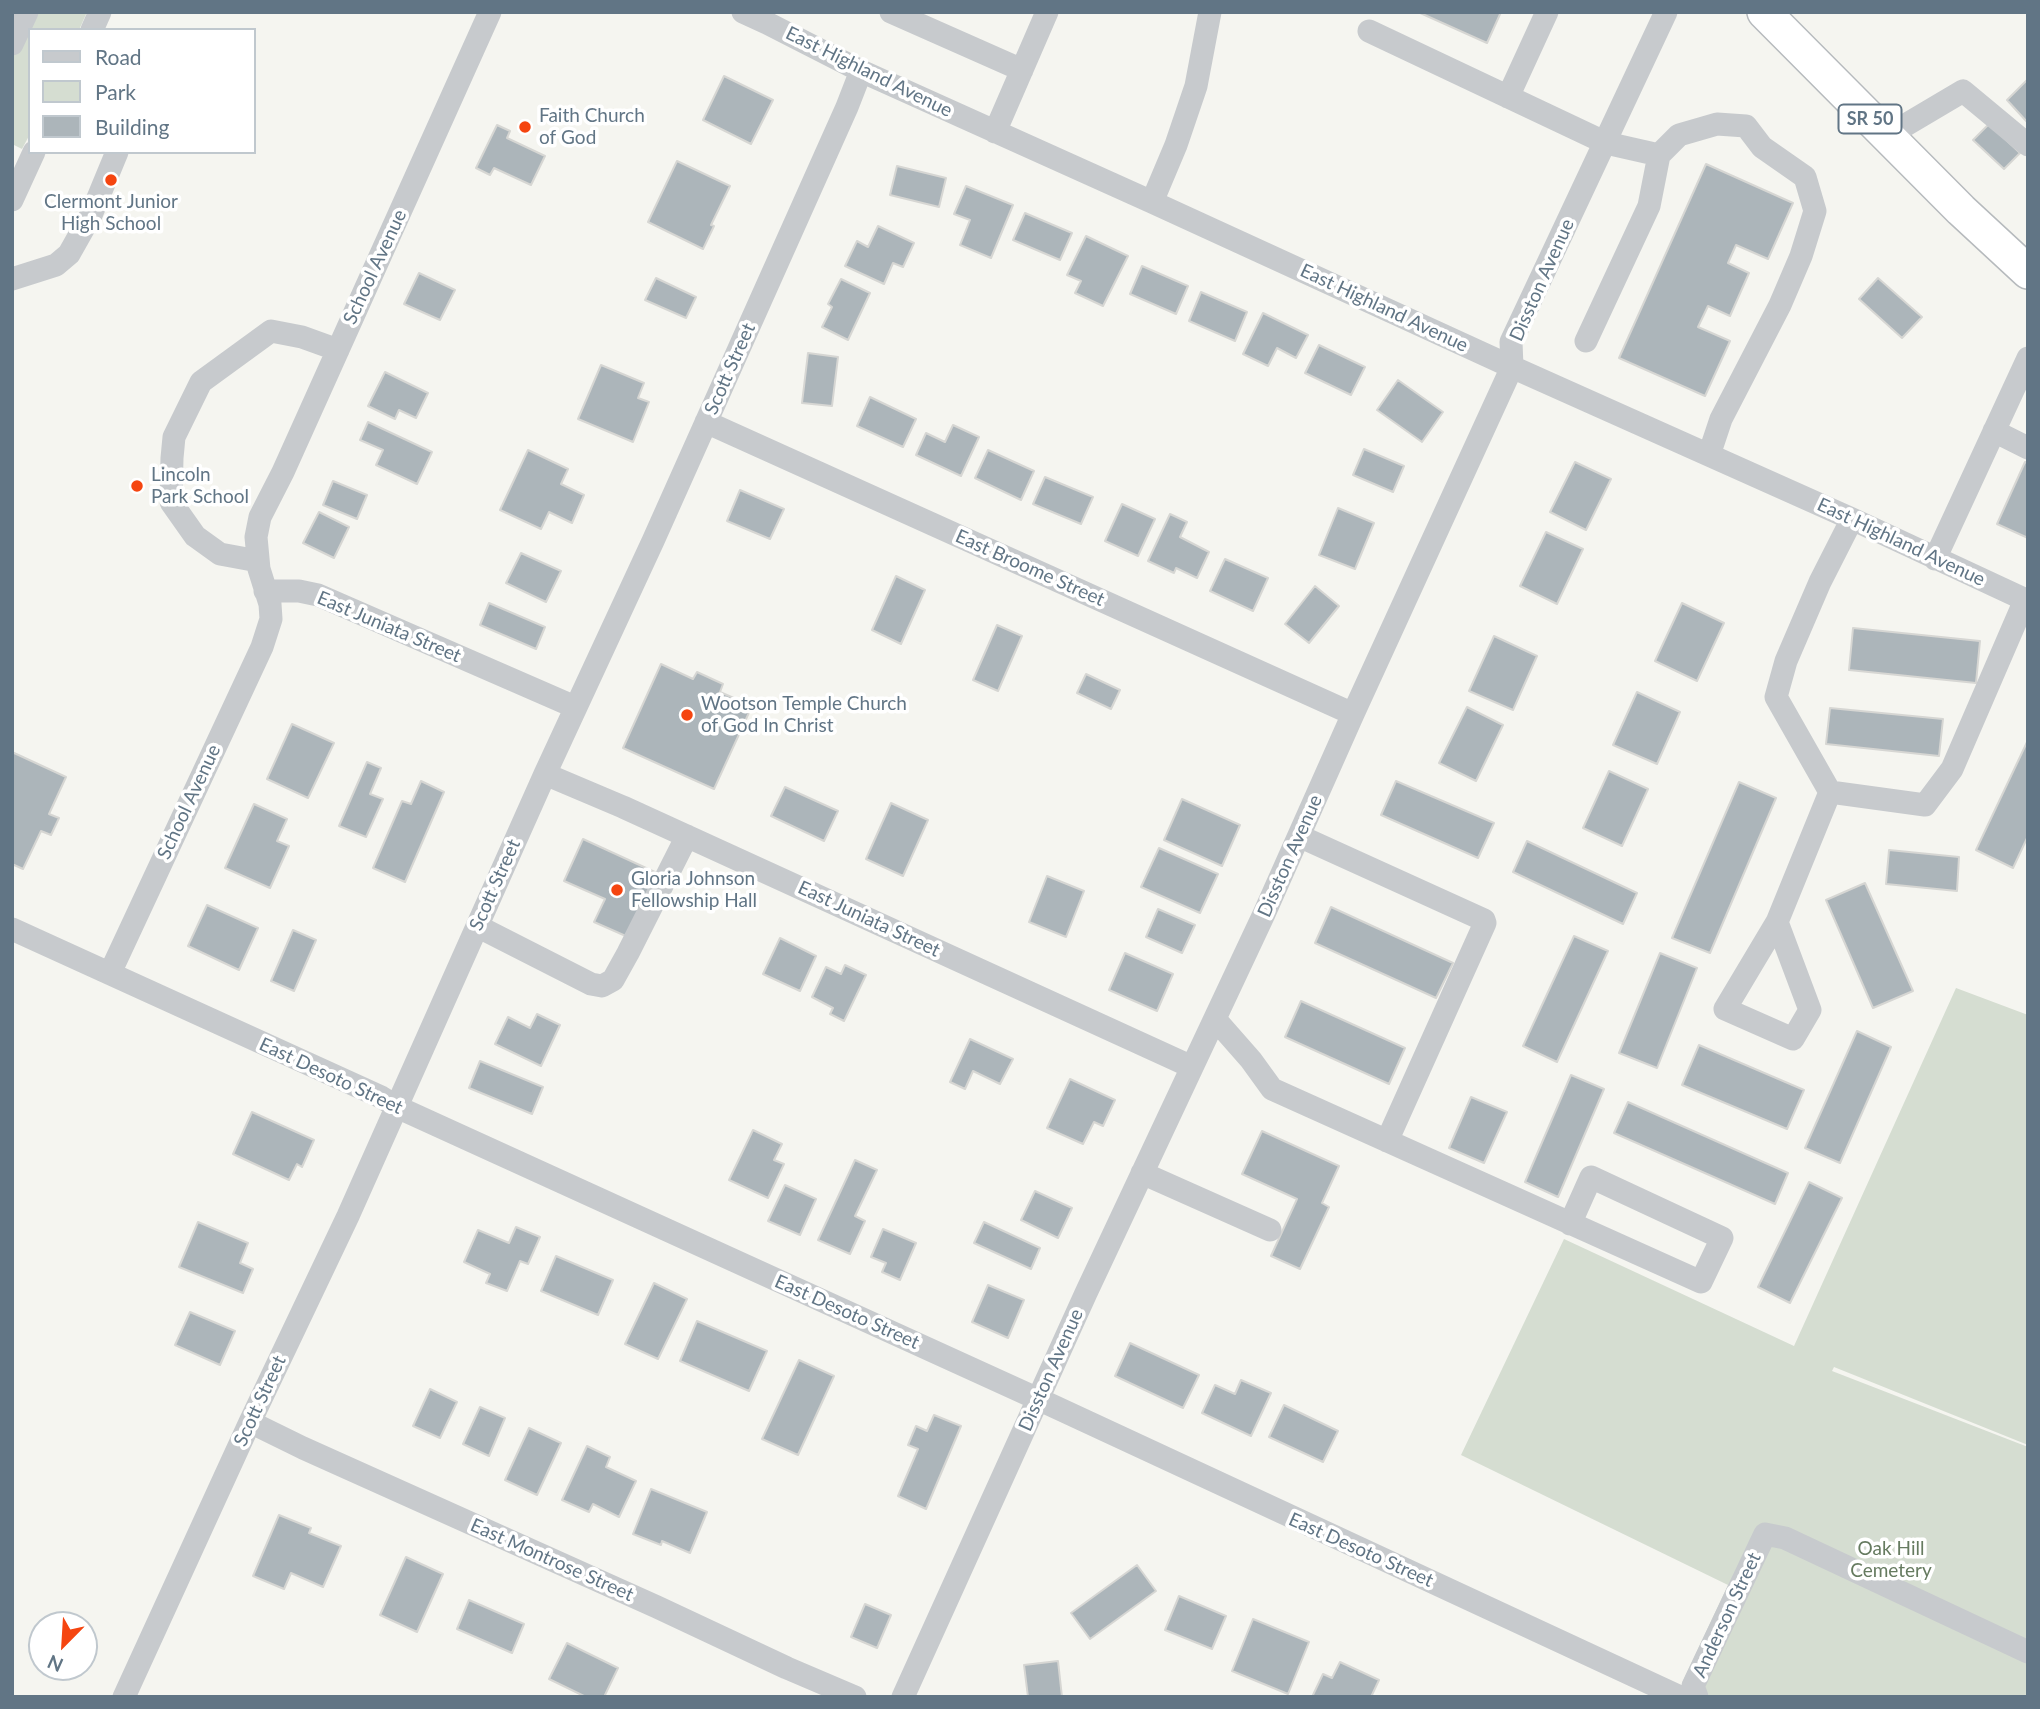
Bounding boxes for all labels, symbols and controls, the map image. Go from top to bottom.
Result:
street label: East Highland Avenue [782,22,956,122]
legend [28,28,256,154]
text: Road [95,44,142,69]
text: Park [95,79,136,104]
road number: SR 50 [1839,104,1902,134]
place label: Faith Church of God [539,105,645,149]
text: Building [95,114,170,139]
marker: Faith Church of God [517,119,533,135]
marker: Clermont Junior High School [103,172,119,188]
place label: Clermont Junior High School [44,191,178,235]
street label: School Avenue [339,206,411,328]
street label: Disston Avenue [1505,215,1579,345]
street label: East Highland Avenue [1296,259,1472,357]
street label: Scott Street [700,320,760,418]
place label: Lincoln Park School [151,464,249,508]
marker: Lincoln Park School [129,478,145,494]
street label: East Highland Avenue [1813,493,1989,591]
street label: East Broome Street [952,525,1108,611]
street label: East Juniata Street [314,586,464,668]
place label: Wootson Temple Church of God In Christ [701,693,907,737]
marker: Wootson Temple Church of God In Christ [679,707,695,723]
street label: School Avenue [153,741,225,863]
street label: Disston Avenue [1253,791,1327,921]
street label: Scott Street [465,836,525,934]
place label: Gloria Johnson Fellowship Hall [631,868,757,912]
street label: East Juniata Street [794,876,944,962]
marker: Gloria Johnson Fellowship Hall [609,882,625,898]
street label: East Desoto Street [256,1033,406,1119]
street label: East Desoto Street [771,1270,923,1354]
street label: Disston Avenue [1014,1305,1088,1435]
street label: Scott Street [229,1352,291,1450]
street label: East Desoto Street [1285,1508,1437,1592]
street label: East Montrose Street [467,1514,637,1606]
park label: Oak Hill Cemetery [1850,1538,1932,1582]
street label: Anderson Street [1688,1549,1766,1681]
north arrow [28,1611,98,1681]
text: N [44,1650,66,1677]

